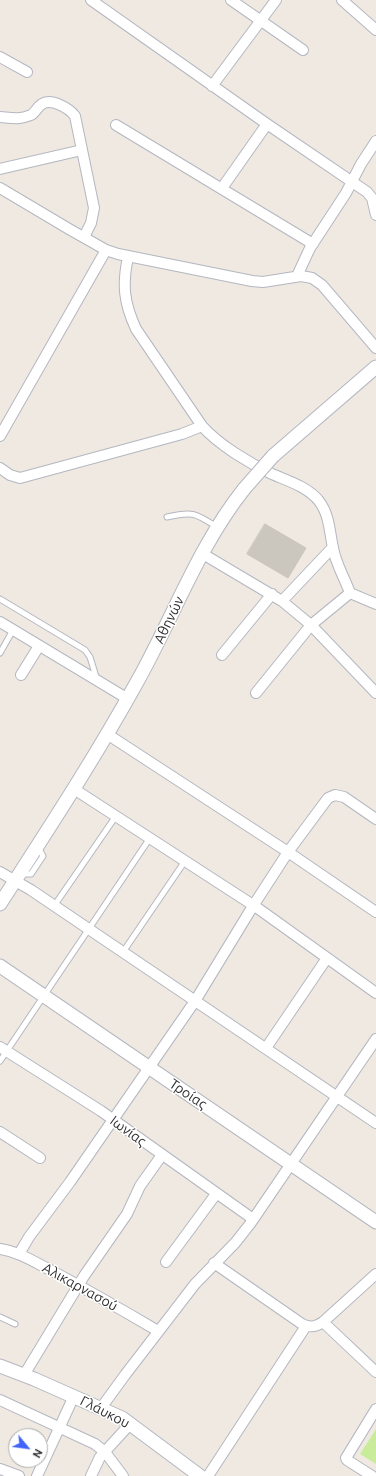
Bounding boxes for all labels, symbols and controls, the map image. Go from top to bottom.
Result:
street label: Αθηνών [150,594,188,646]
street label: Τροίας [166,1075,210,1113]
street label: Ιωνίας [107,1112,149,1150]
street label: Αλικαρνασού [39,1259,121,1315]
street label: Γλάυκου [77,1392,133,1432]
north arrow [8,1428,48,1468]
text: N [30,1447,45,1460]

